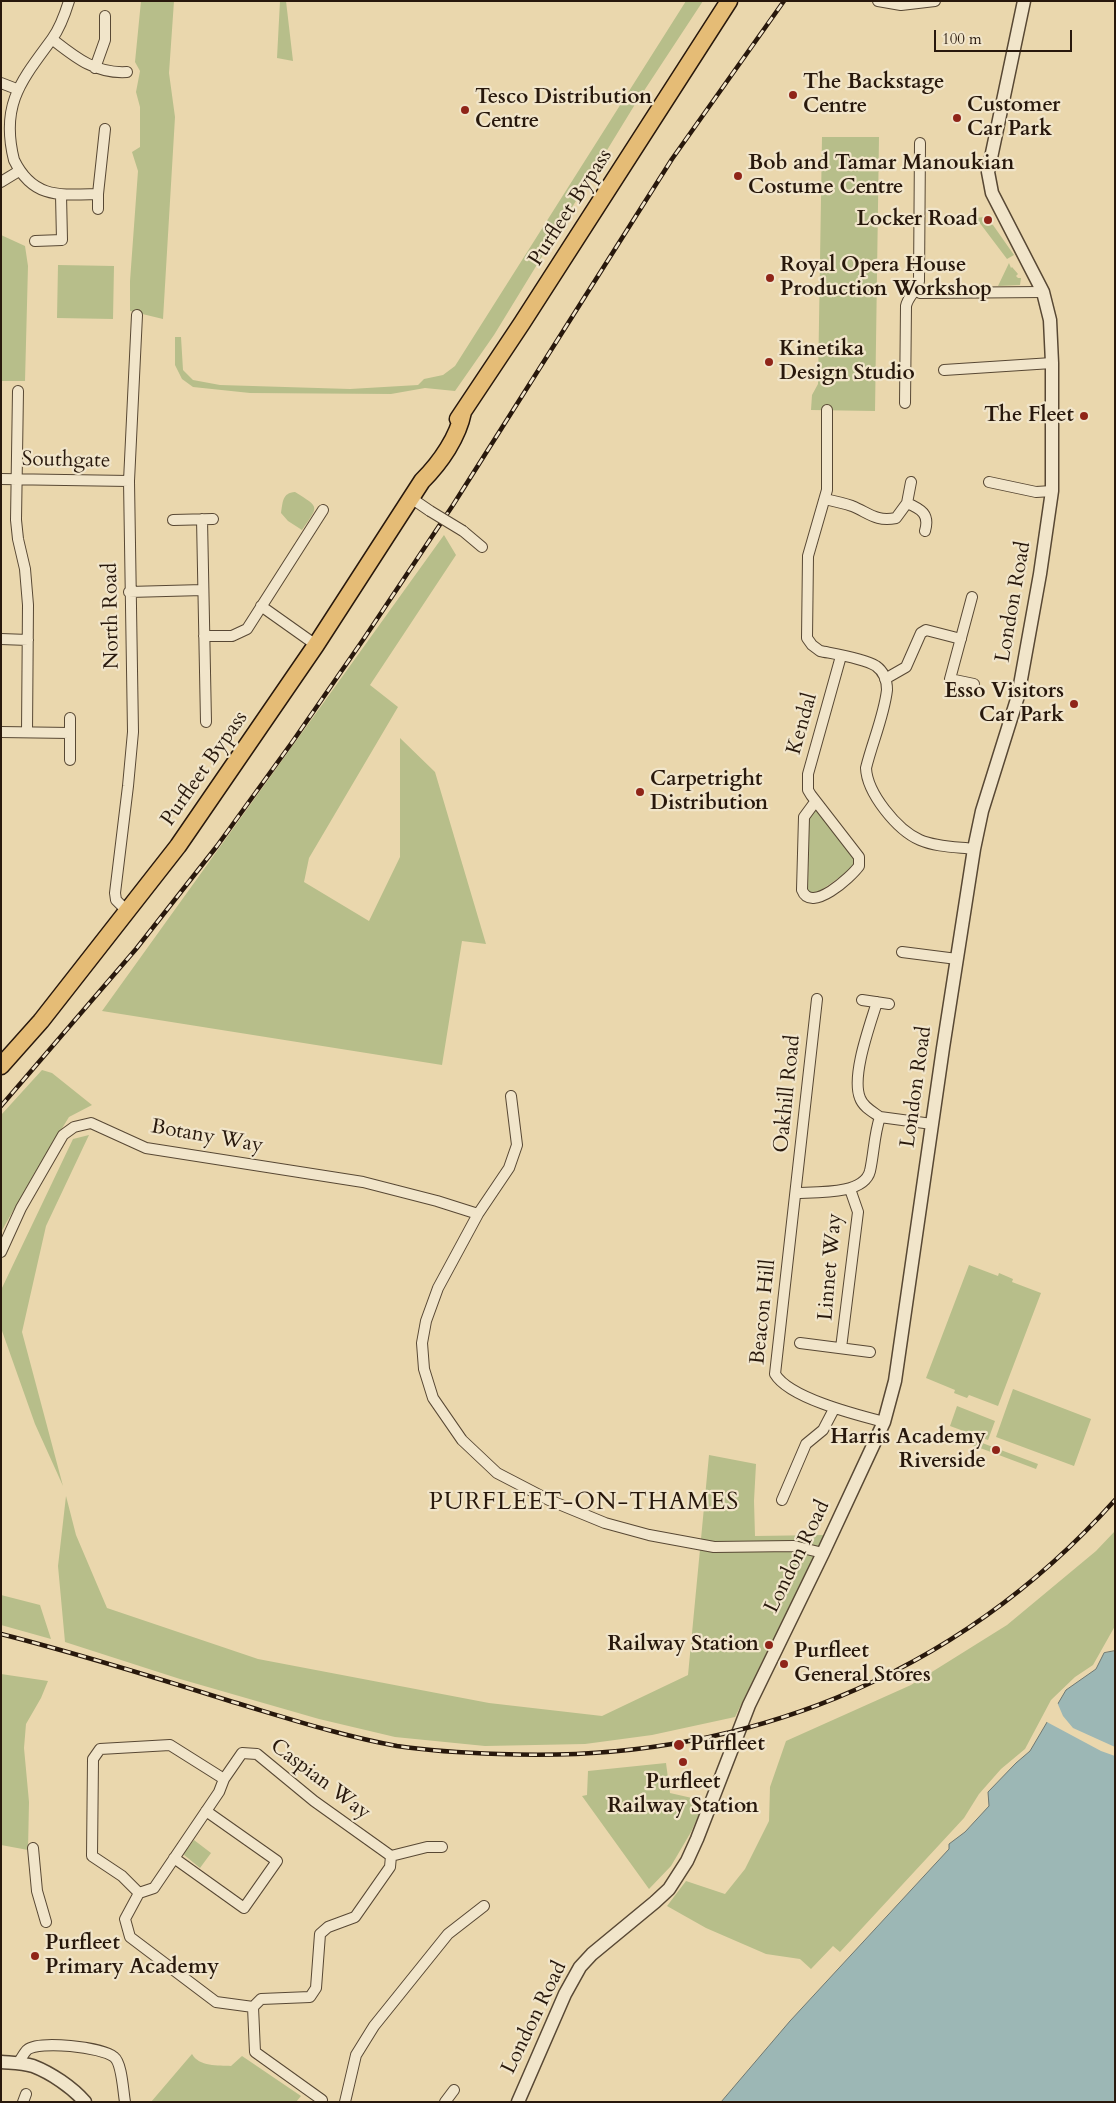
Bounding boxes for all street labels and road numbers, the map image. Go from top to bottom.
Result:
street label: Purfleet Bypass [524,145,618,271]
street label: Southgate [22,448,110,474]
street label: London Road [991,540,1037,664]
street label: North Road [98,562,126,670]
street label: Kendal [782,690,824,758]
street label: Purfleet Bypass [156,707,254,831]
street label: London Road [896,1025,938,1149]
street label: Oakhill Road [769,1034,807,1154]
street label: Botany Way [149,1115,265,1159]
street label: Linnet Way [814,1212,848,1322]
street label: Beacon Hill [746,1258,782,1366]
street label: London Road [760,1497,836,1617]
street label: Caspian Way [265,1734,375,1826]
street label: London Road [497,1958,573,2078]

